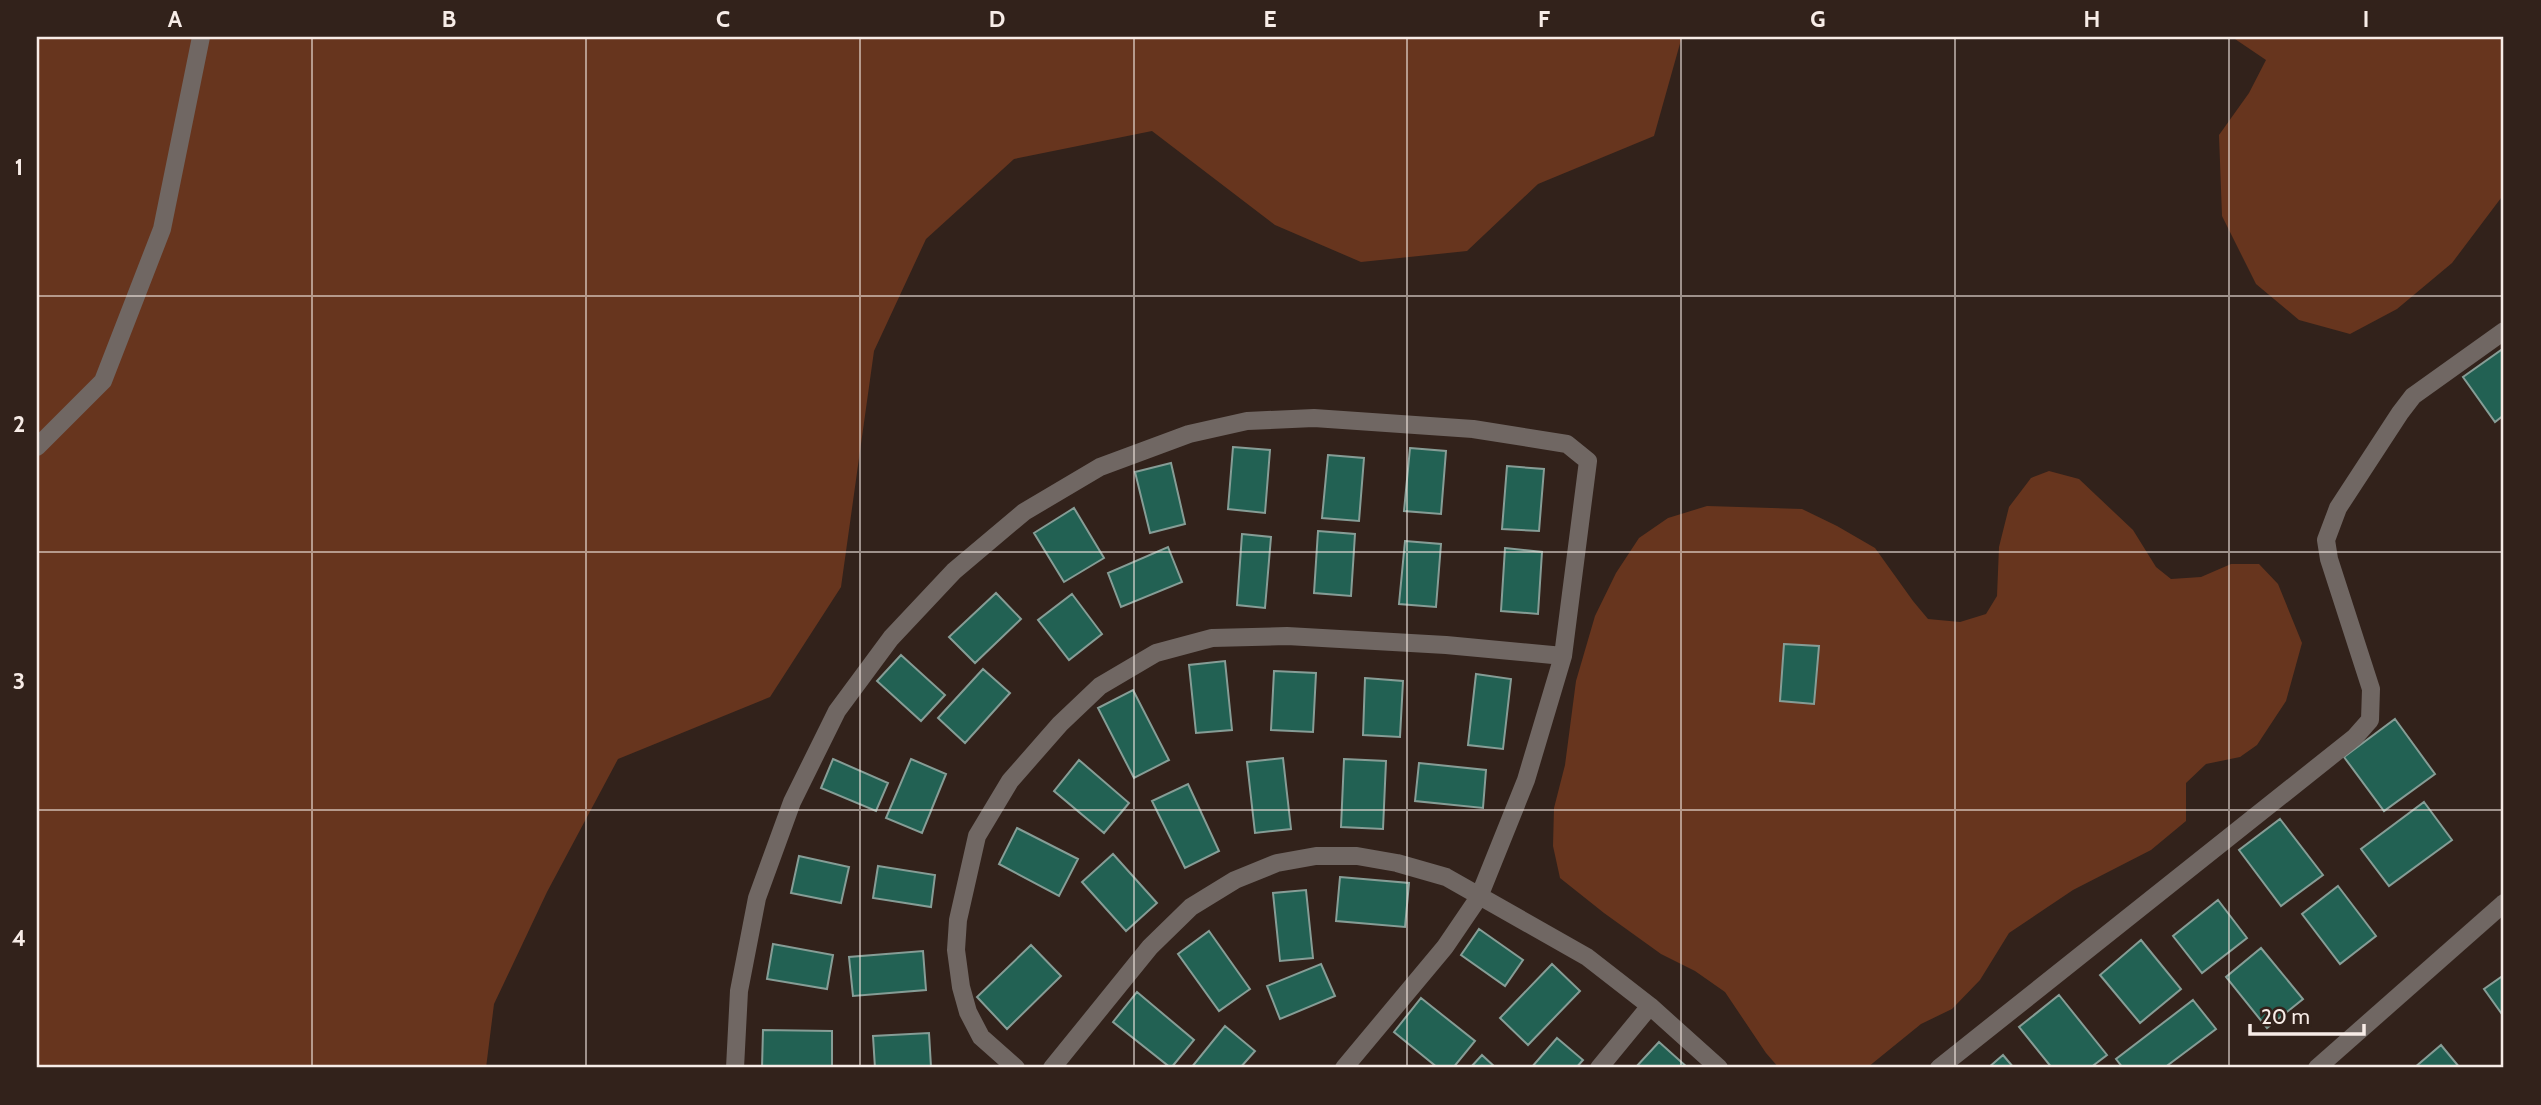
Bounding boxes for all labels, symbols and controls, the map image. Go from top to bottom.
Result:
text: A [168,5,183,33]
text: B [442,5,456,33]
text: C [716,5,730,33]
text: D [989,5,1005,33]
text: E [1263,5,1277,33]
text: F [1538,5,1550,33]
text: G [1810,5,1826,33]
text: H [2084,5,2100,33]
text: I [2363,5,2369,33]
text: 1 [15,153,23,181]
text: 2 [13,410,25,438]
text: 3 [13,667,25,695]
text: 4 [12,924,26,952]
scale bar [2250,993,2364,1037]
text: 20 m [2261,1004,2310,1029]

